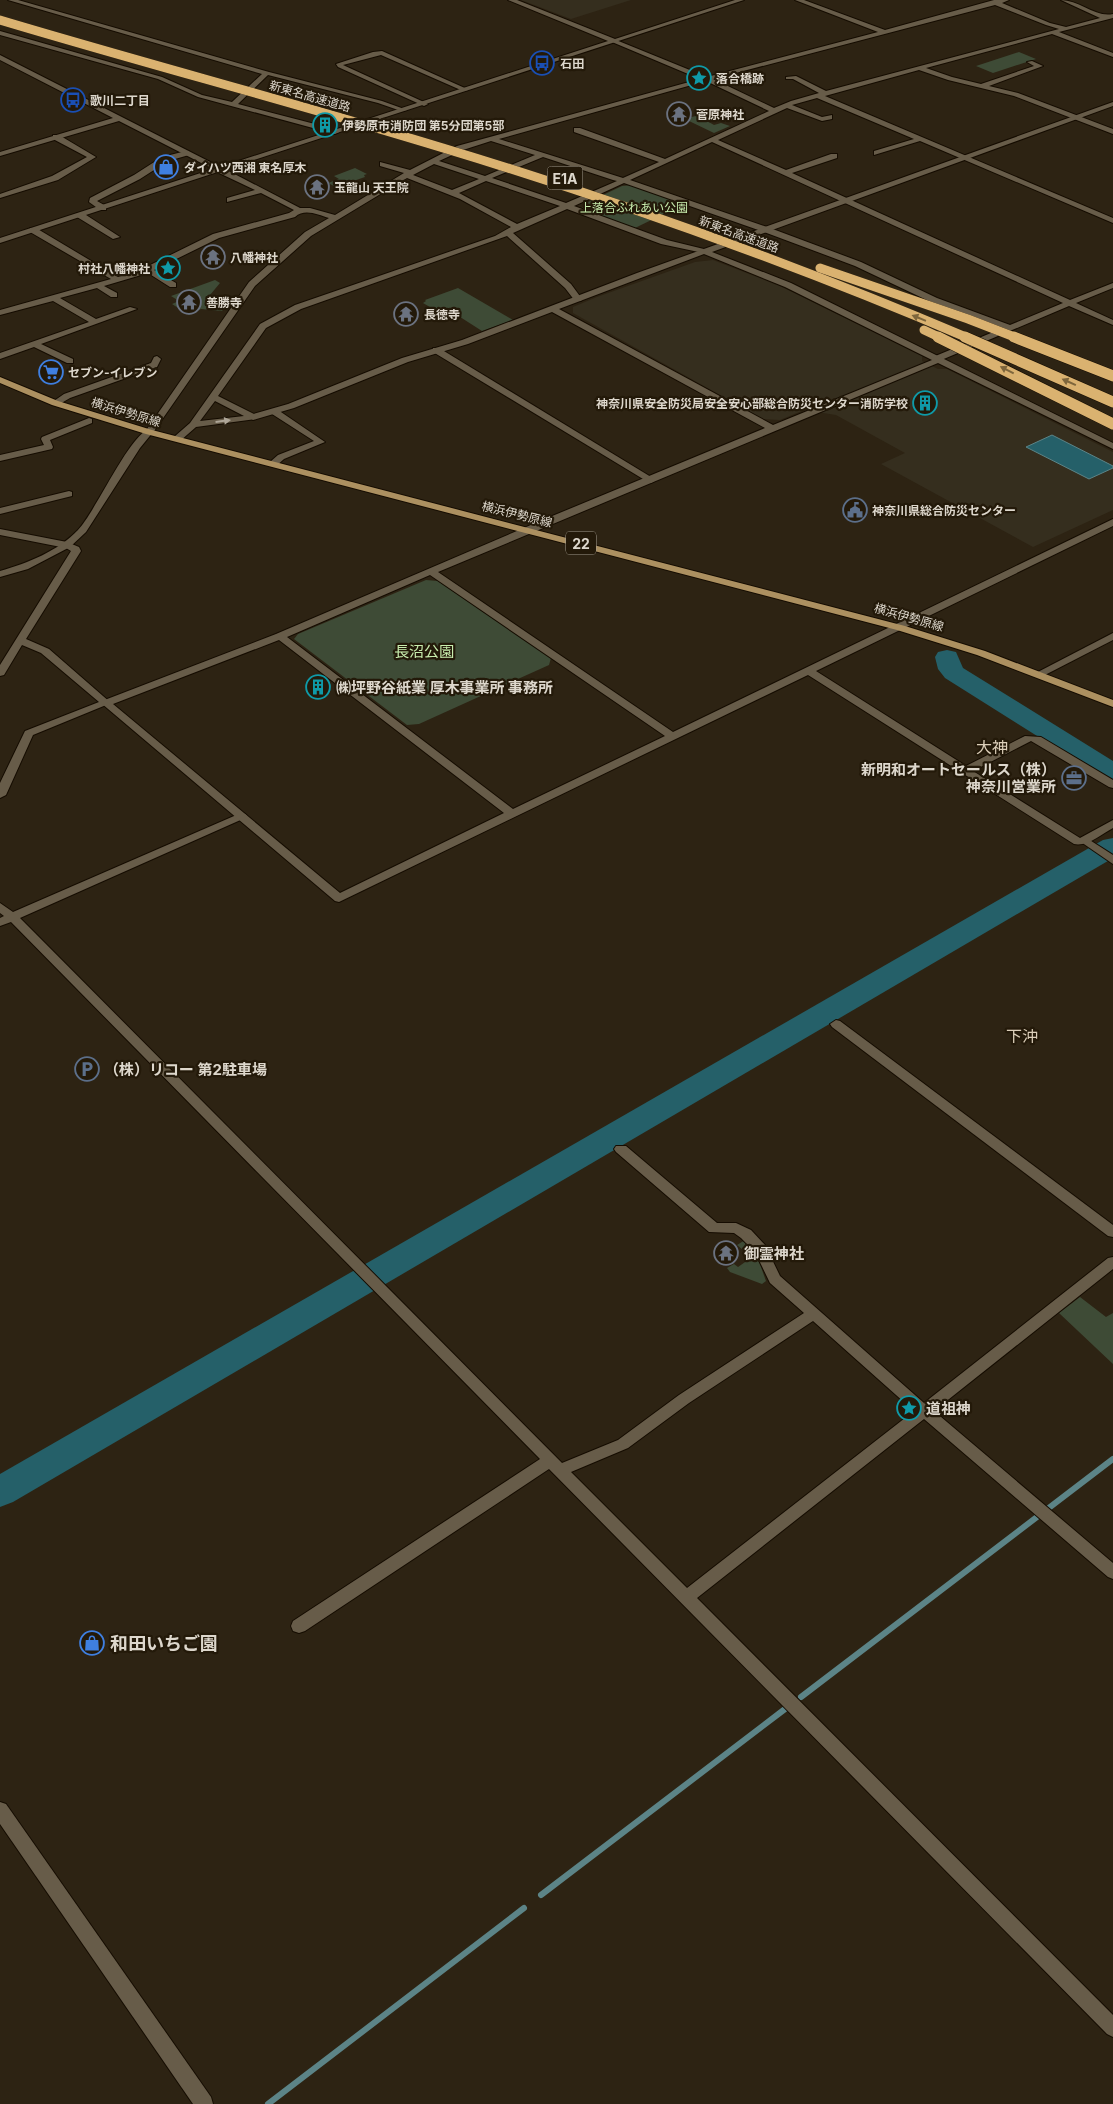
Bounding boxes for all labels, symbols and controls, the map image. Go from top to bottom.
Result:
bus stop icon: 石田 [529,50,555,76]
place label: 石田 [560,56,584,71]
place icon: 落合橋跡 [686,65,712,91]
place label: 落合橋跡 [716,71,764,86]
street label: 新東名高速道路 [268,77,352,115]
bus stop icon: 歌川二丁目 [60,87,86,113]
place label: 歌川二丁目 [90,93,150,108]
temple icon: 菅原神社 [666,101,692,127]
place label: 菅原神社 [696,107,744,122]
building icon: 伊勢原市消防団 第5分団第5部 [312,112,338,138]
place label: 伊勢原市消防団 第5分団第5部 [342,118,504,133]
shop icon: ダイハツ西湘 東名厚木 [153,154,179,180]
place label: ダイハツ西湘 東名厚木 [184,160,307,175]
road number: E1A [548,167,582,190]
temple icon: 玉龍山 天王院 [304,174,330,200]
place label: 玉龍山 天王院 [334,180,409,195]
park label: 上落合ふれあい公園 [580,200,688,215]
street label: 新東名高速道路 [697,213,781,255]
temple icon: 八幡神社 [200,244,226,270]
place label: 八幡神社 [230,250,278,265]
place icon: 村社八幡神社 [155,255,181,281]
place label: 村社八幡神社 [78,261,150,276]
temple icon: 善勝寺 [176,289,202,315]
place label: 善勝寺 [206,295,242,310]
temple icon: 長徳寺 [393,301,419,327]
place label: 長徳寺 [424,307,460,322]
one-way arrow [911,314,926,322]
supermarket icon: セブン-イレブン [38,359,64,385]
place label: セブン-イレブン [68,365,158,380]
one-way arrow [1000,366,1014,374]
one-way arrow [1062,378,1076,386]
building icon: 神奈川県安全防災局安全安心部総合防災センター消防学校 [912,390,938,416]
street label: 横浜伊勢原線 [89,394,163,430]
place label: 神奈川県安全防災局安全安心部総合防災センター消防学校 [596,396,908,411]
one-way arrow [215,417,231,425]
public building icon: 神奈川県総合防災センター [842,497,868,523]
street label: 横浜伊勢原線 [480,498,554,530]
place label: 神奈川県総合防災センター [872,503,1016,518]
road number: 22 [566,532,596,554]
street label: 横浜伊勢原線 [872,600,946,634]
park label: 長沼公園 [394,642,454,661]
building icon: ㈱坪野谷紙業 厚木事業所 事務所 [305,674,331,700]
place label: ㈱坪野谷紙業 厚木事業所 事務所 [336,678,553,697]
district label: 大神 [976,737,1008,757]
place label: 新明和オートセールス（株） 神奈川営業所 [861,760,1056,796]
office icon: 新明和オートセールス（株） 神奈川営業所 [1061,765,1087,791]
district label: 下沖 [1006,1026,1038,1046]
parking icon: （株）リコー 第2駐車場 [74,1056,100,1082]
place label: （株）リコー 第2駐車場 [104,1060,267,1079]
temple icon: 御霊神社 [713,1240,739,1266]
place label: 御霊神社 [744,1244,804,1263]
place icon: 道祖神 [896,1395,922,1421]
place label: 道祖神 [926,1399,971,1418]
shop icon: 和田いちご園 [79,1630,105,1656]
place label: 和田いちご園 [110,1633,218,1654]

